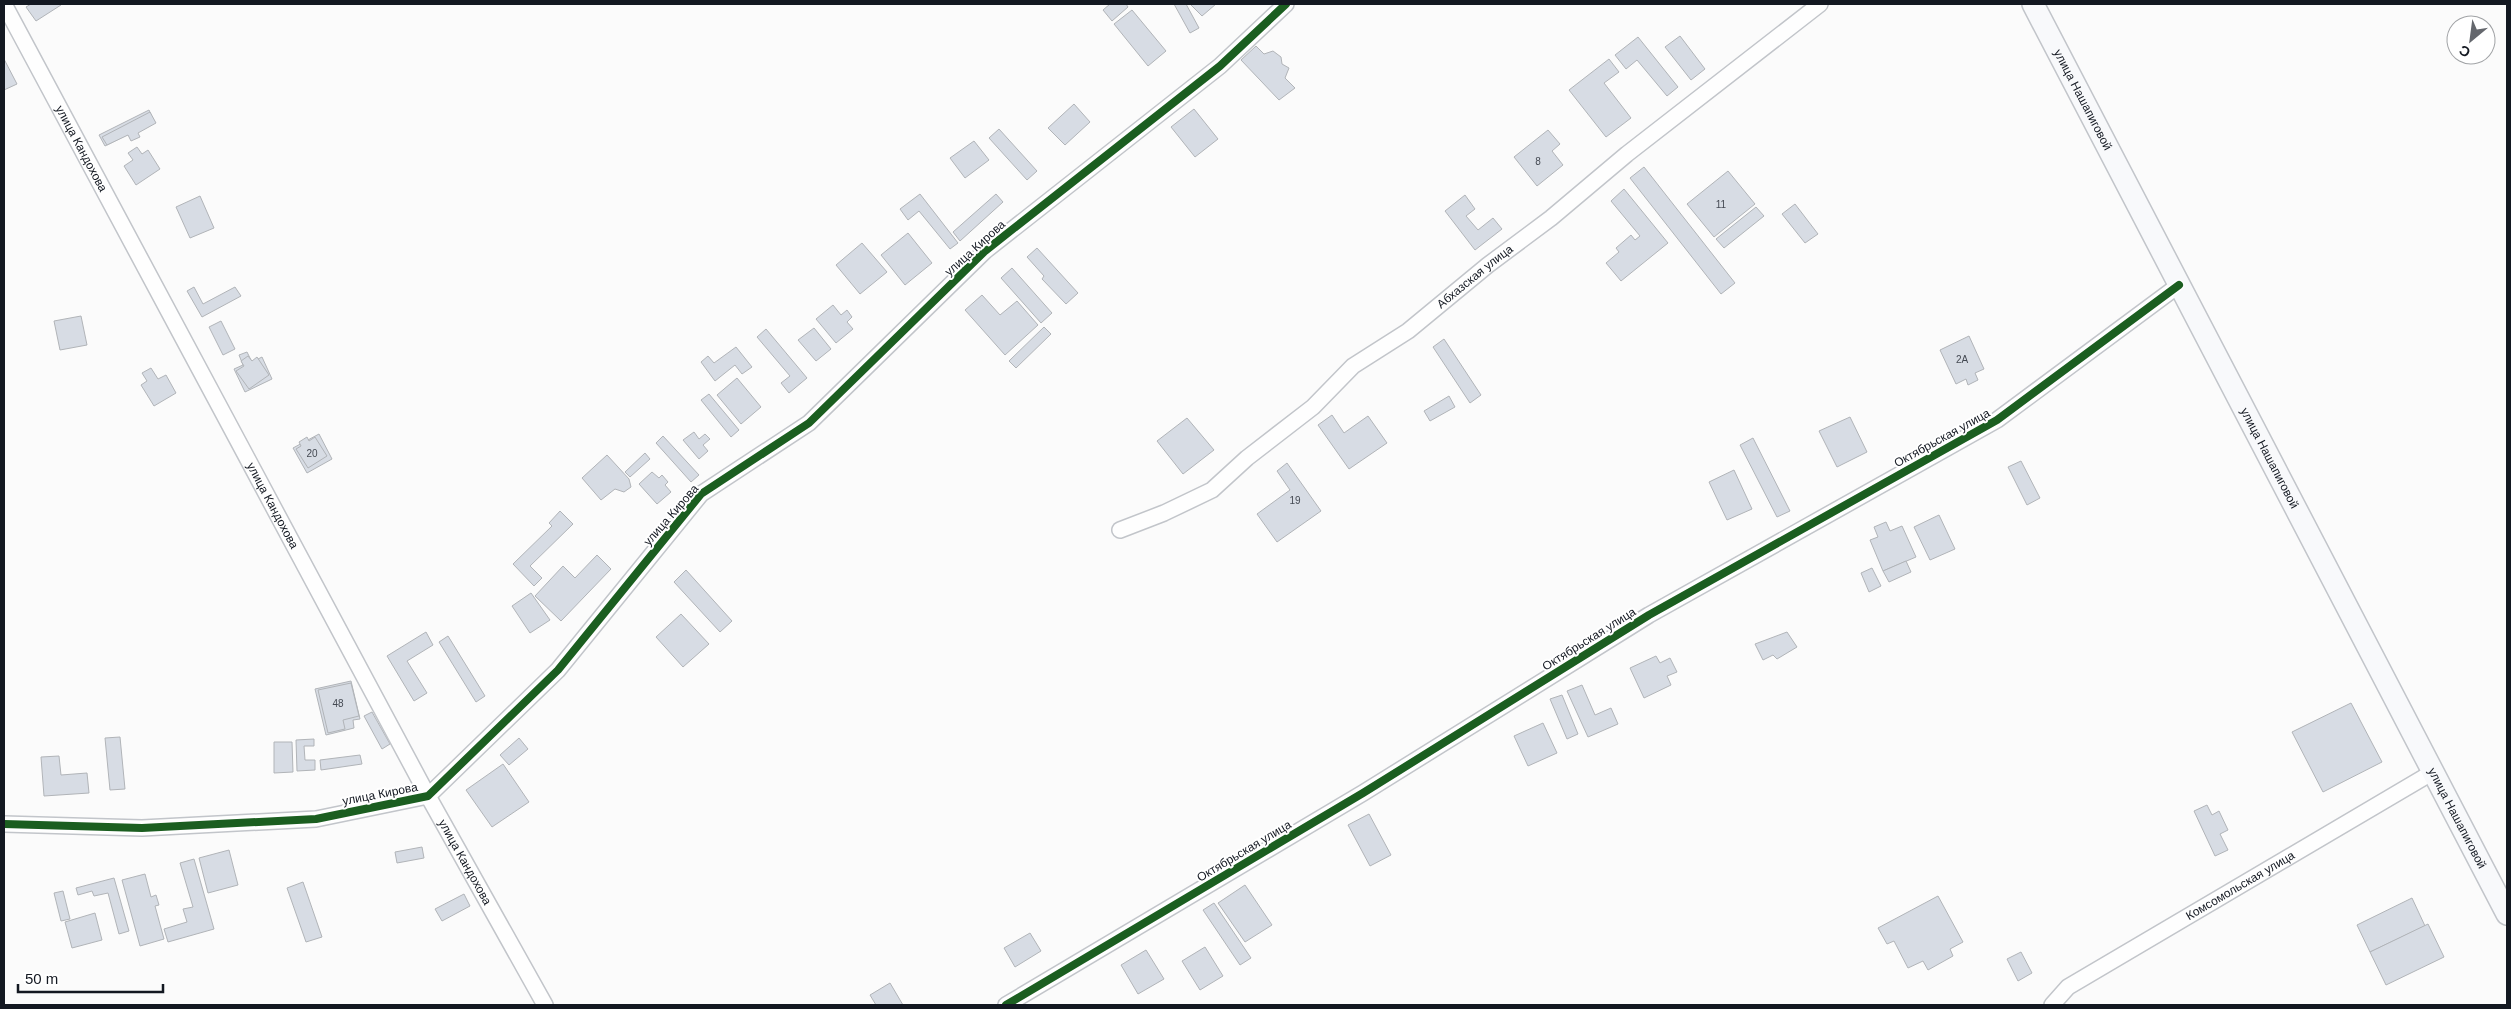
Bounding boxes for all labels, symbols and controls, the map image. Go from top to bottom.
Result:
north arrow [2446,15,2496,65]
text: С [2456,42,2473,61]
street label: улица Нашапиговой [2051,47,2115,153]
street label: улица Кандохова [53,103,110,194]
house number: 8 [1535,156,1541,167]
house number: 11 [1716,199,1727,210]
street label: улица Кирова [942,217,1008,279]
street label: Абхазская улица [1434,242,1516,311]
house number: 2А [1956,354,1968,365]
street label: улица Нашапиговой [2238,405,2302,511]
street label: Октябрьская улица [1892,406,1993,470]
house number: 20 [306,448,318,459]
street label: улица Кандохова [244,460,301,551]
street label: улица Кирова [641,481,702,548]
house number: 19 [1289,495,1301,506]
street label: Октябрьская улица [1540,604,1639,673]
house number: 48 [332,698,344,709]
street label: улица Нашапиговой [2425,765,2489,871]
street label: улица Кирова [341,780,419,808]
street label: улица Кандохова [435,817,495,907]
street label: Октябрьская улица [1194,817,1294,885]
street label: Комсомольская улица [2183,848,2297,923]
scale bar [18,962,162,994]
text: 50 m [25,970,58,987]

